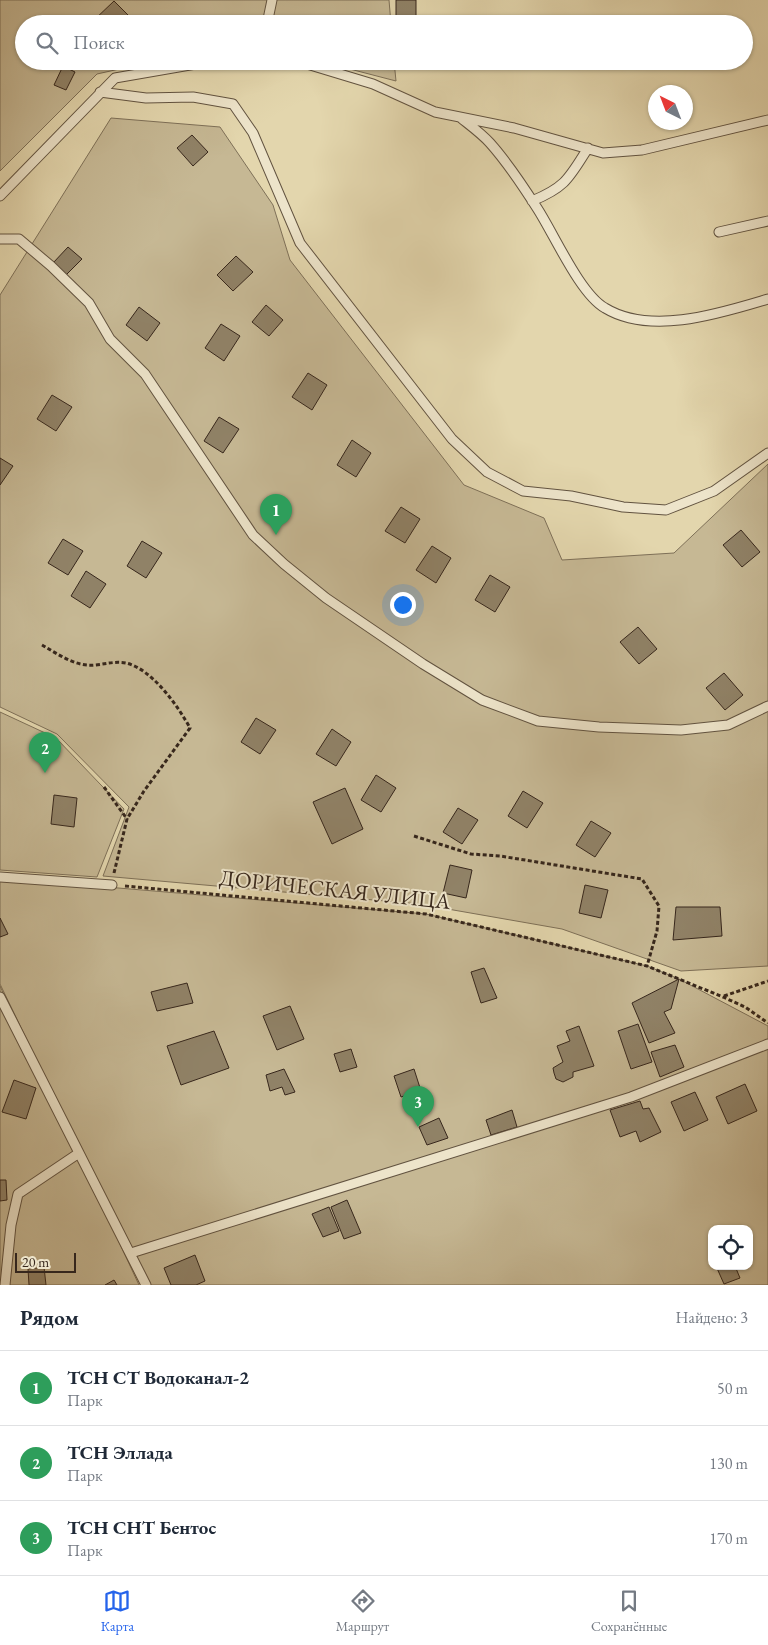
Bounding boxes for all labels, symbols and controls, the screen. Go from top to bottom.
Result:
search box [15,15,753,70]
icon: search [33,29,61,57]
text: Поиск [73,30,125,55]
north arrow [648,85,693,130]
pin: 1 [260,494,292,535]
your location [390,592,416,618]
pin: 2 [29,732,61,773]
street label: ДОРИЧЕСКАЯ УЛИЦА [218,863,453,916]
pin: 3 [402,1086,434,1127]
map controls [708,1225,753,1270]
button: locate [708,1225,753,1270]
scale bar [15,1250,76,1273]
text: 20 m [22,1253,49,1271]
text: Рядом [20,1304,79,1331]
text: Найдено: 3 [676,1307,748,1328]
text: ТСН СТ Водоканал-2 [67,1365,249,1390]
text: 1 [32,1378,40,1399]
text: 50 m [717,1378,748,1399]
text: Парк [67,1390,103,1411]
text: ТСН Эллада [67,1440,173,1465]
text: 2 [32,1453,40,1474]
text: 130 m [709,1453,748,1474]
text: Парк [67,1465,103,1486]
text: ТСН СНТ Бентос [67,1515,216,1540]
text: 3 [32,1528,40,1549]
text: 170 m [709,1528,748,1549]
text: Парк [67,1540,103,1561]
tab: Карта [101,1587,134,1635]
tab: Маршрут [336,1587,389,1635]
tab: Сохранённые [591,1587,667,1635]

